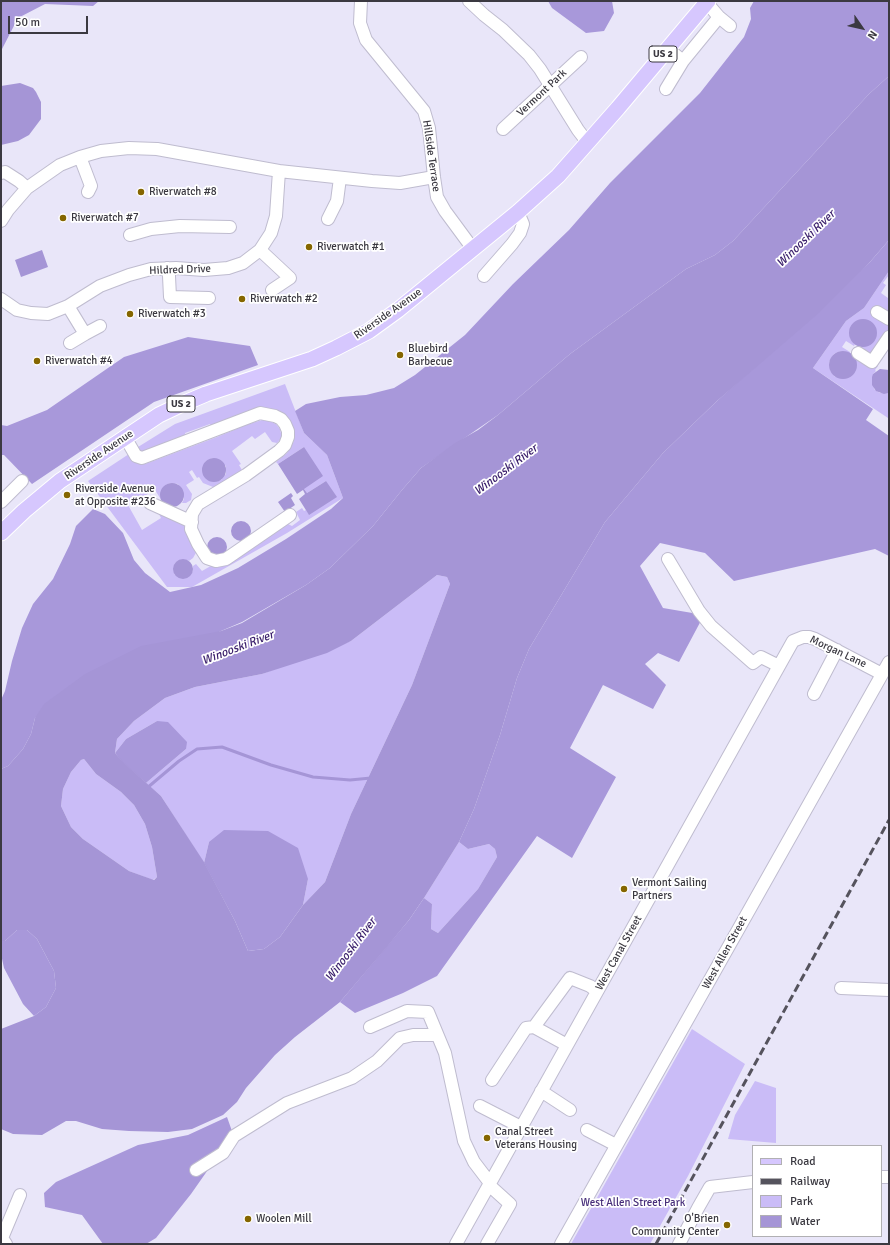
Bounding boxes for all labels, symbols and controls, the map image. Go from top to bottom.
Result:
scale bar [10,8,90,34]
north arrow [842,8,882,48]
text: 50 m [15,15,40,30]
text: N [865,28,880,42]
road number: US 2 [649,46,677,62]
street label: Vermont Park [514,67,570,119]
street label: Hillside Terrace [419,119,443,193]
place label: Riverwatch #8 [149,185,217,199]
marker: Riverwatch #8 [136,187,146,197]
water label: Winooski River [774,208,838,270]
place label: Riverwatch #7 [71,211,139,225]
marker: Riverwatch #7 [58,213,68,223]
place label: Riverwatch #1 [317,240,385,254]
marker: Riverwatch #1 [304,242,314,252]
street label: Hildred Drive [149,262,211,278]
street label: Riverside Avenue [352,286,424,342]
place label: Riverwatch #2 [250,292,318,306]
marker: Riverwatch #2 [237,294,247,304]
place label: Riverwatch #3 [138,307,206,321]
marker: Riverwatch #3 [125,309,135,319]
place label: Bluebird Barbecue [408,342,452,368]
marker: Bluebird Barbecue [395,350,405,360]
place label: Riverwatch #4 [45,354,113,368]
marker: Riverwatch #4 [32,356,42,366]
road number: US 2 [167,396,195,412]
street label: Riverside Avenue [62,427,136,483]
water label: Winooski River [471,441,541,499]
place label: Riverside Avenue at Opposite #236 [75,482,156,508]
marker: Riverside Avenue at Opposite #236 [62,490,72,500]
water label: Winooski River [200,628,276,668]
street label: Morgan Lane [808,633,868,671]
place label: Vermont Sailing Partners [632,876,707,902]
marker: Vermont Sailing Partners [619,884,629,894]
street label: West Canal Street [593,913,645,993]
street label: West Allen Street [700,914,750,992]
water label: Winooski River [322,915,380,985]
place label: Canal Street Veterans Housing [495,1125,577,1151]
marker: Canal Street Veterans Housing [482,1133,492,1143]
legend [752,1145,882,1237]
text: Road [790,1154,816,1169]
text: Railway [790,1174,830,1189]
text: Park [790,1194,813,1209]
park label: West Allen Street Park [581,1196,685,1210]
place label: Woolen Mill [256,1212,312,1226]
place label: O'Brien Community Center [631,1212,719,1238]
marker: Woolen Mill [243,1214,253,1224]
text: Water [790,1214,820,1229]
marker: O'Brien Community Center [722,1220,732,1230]

